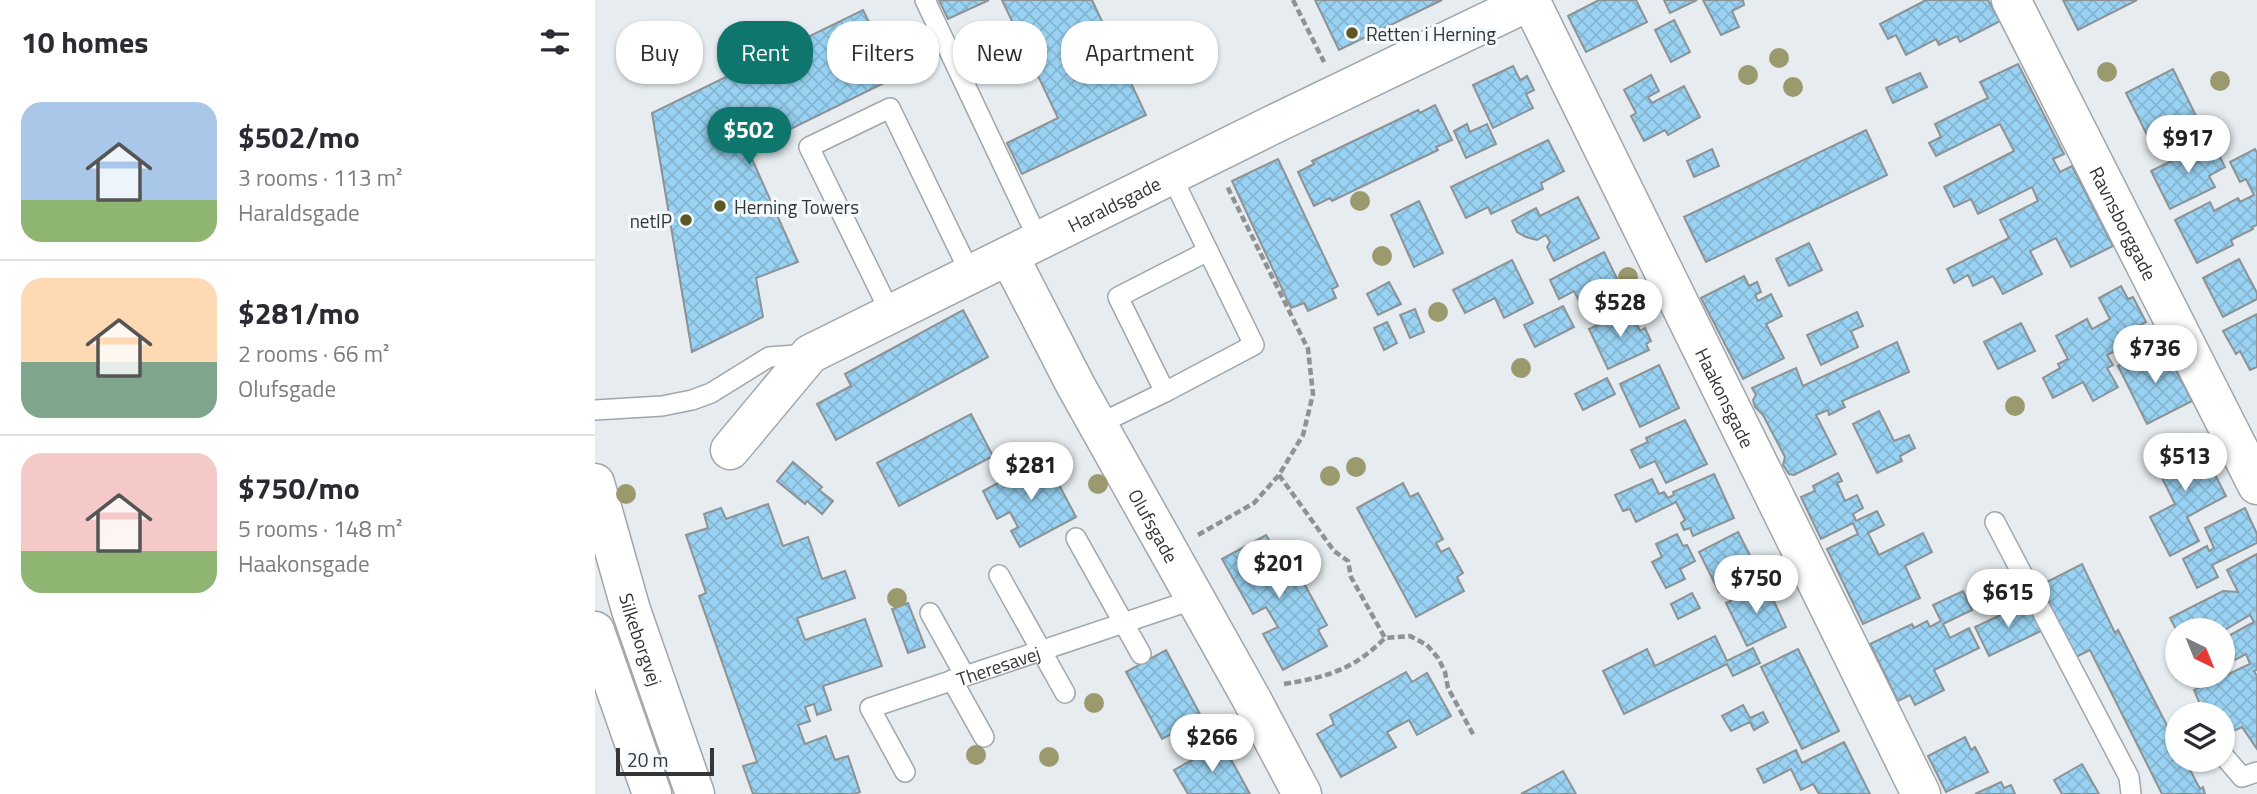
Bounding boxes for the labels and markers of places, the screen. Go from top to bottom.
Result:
place label: Retten i Herning [1366,19,1496,48]
marker: Retten i Herning [1344,25,1360,41]
pin: $502 [708,108,790,167]
pin: $917 [2147,116,2229,175]
place label: Herning Towers [734,192,859,221]
marker: Herning Towers [712,198,728,214]
place label: netIP [630,206,672,235]
marker: netIP [678,212,694,228]
pin: $528 [1579,280,1661,339]
pin: $736 [2114,326,2196,385]
pin: $513 [2144,434,2226,493]
pin: $281 [990,442,1072,502]
pin: $201 [1238,540,1320,600]
pin: $750 [1715,556,1797,615]
pin: $615 [1967,570,2049,629]
pin: $266 [1171,714,1253,774]

